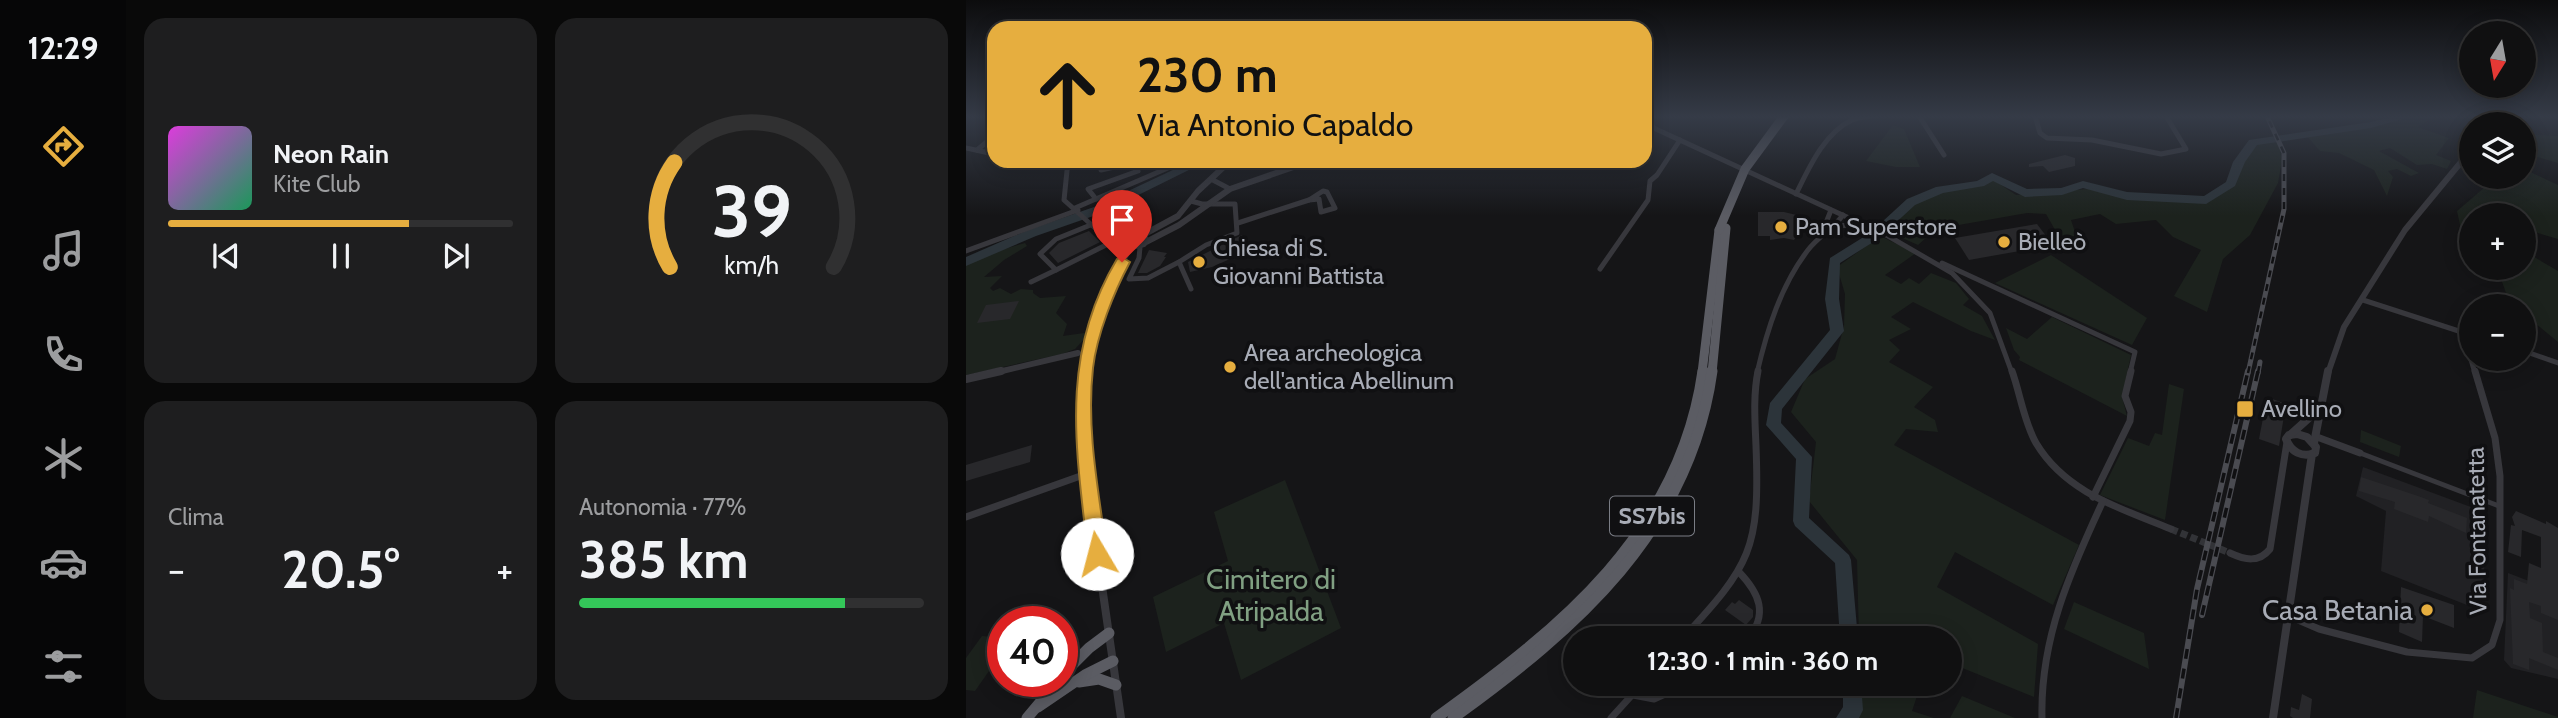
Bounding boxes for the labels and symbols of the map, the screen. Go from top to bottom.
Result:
north arrow [2459,21,2536,98]
pin [1092,190,1152,262]
place label: Pam Superstore [1795,212,1957,241]
marker: Pam Superstore [1773,219,1789,235]
place label: Bielleò [2018,227,2086,256]
place label: Chiesa di S. Giovanni Battista [1213,233,1384,290]
marker: Bielleò [1996,234,2012,250]
marker: Chiesa di S. Giovanni Battista [1191,254,1207,270]
place label: Area archeologica dell'antica Abellinum [1244,338,1454,395]
marker: Area archeologica dell'antica Abellinum [1222,359,1238,375]
place label: Avellino [2261,394,2342,423]
marker: Avellino [2235,399,2255,419]
street label: Via Fontanatetta [2461,446,2492,615]
road number: SS7bis [1610,496,1694,536]
position arrow [1060,517,1134,591]
park label: Cimitero di Atripalda [1206,562,1336,628]
place label: Casa Betania [2262,593,2414,627]
marker: Casa Betania [2419,602,2435,618]
speed limit sign: 40 [987,606,1078,697]

